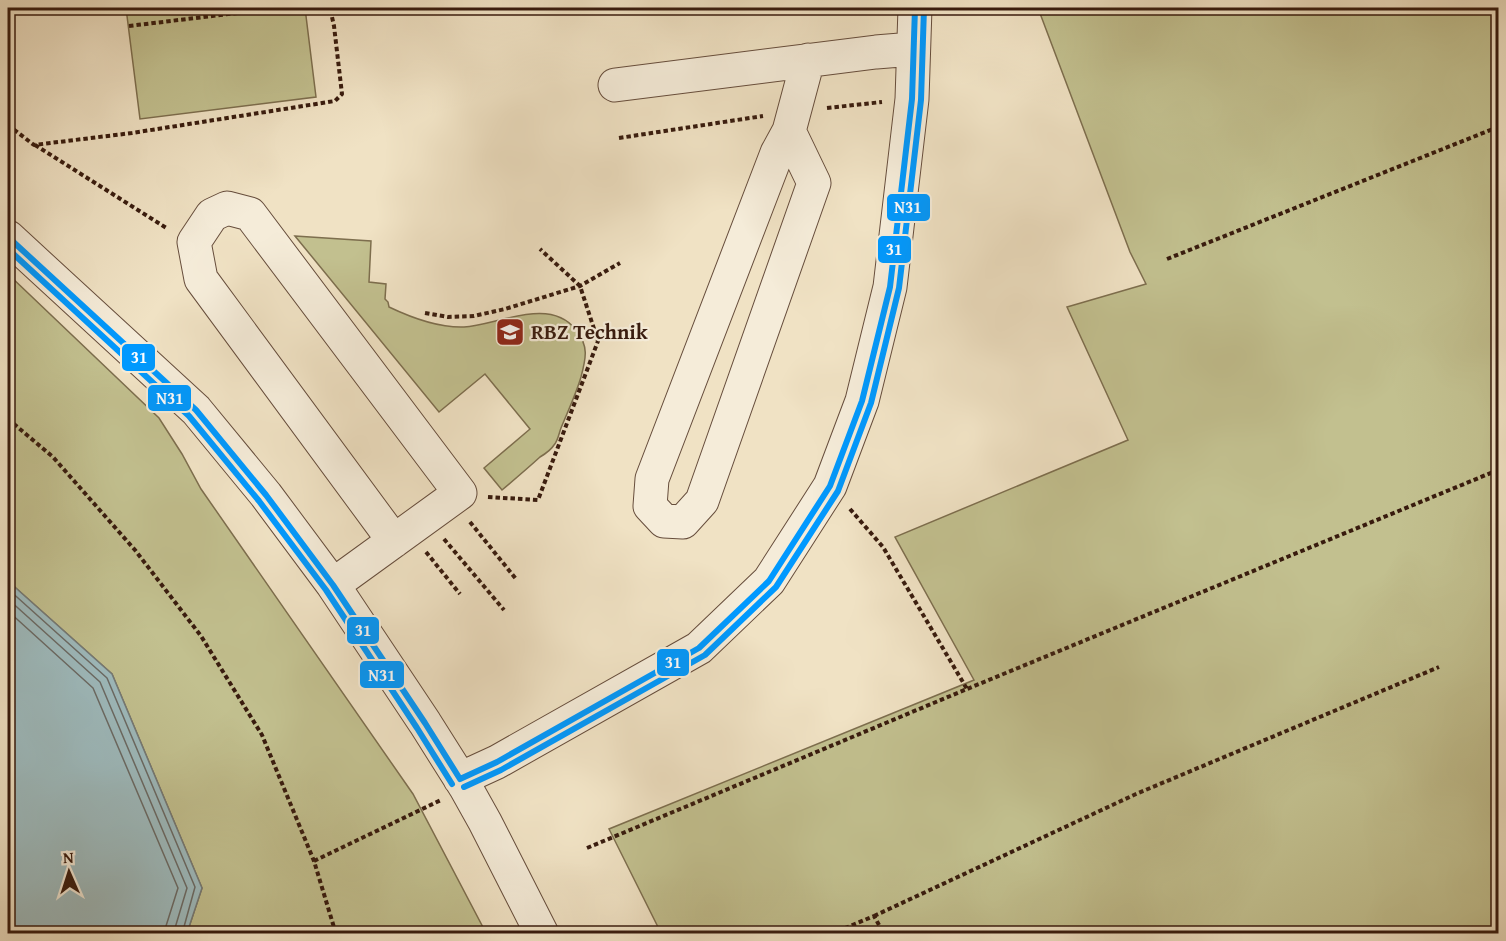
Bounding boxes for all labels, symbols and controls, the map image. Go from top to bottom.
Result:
line badge: N31 [886,193,931,222]
text: N31 [894,195,922,219]
line badge: 31 [877,235,912,264]
text: 31 [886,237,902,261]
school or university icon: RBZ Technik [494,316,526,348]
place label: RBZ Technik [531,316,649,347]
line badge: 31 [121,343,156,372]
text: 31 [131,345,147,369]
line badge: N31 [147,384,192,412]
text: N31 [156,386,184,410]
line badge: 31 [346,616,380,645]
text: 31 [355,618,371,642]
line badge: 31 [656,648,690,677]
text: 31 [665,650,681,674]
line badge: N31 [359,660,405,689]
text: N31 [368,663,396,687]
north arrow [39,842,99,902]
text: N [62,845,74,869]

